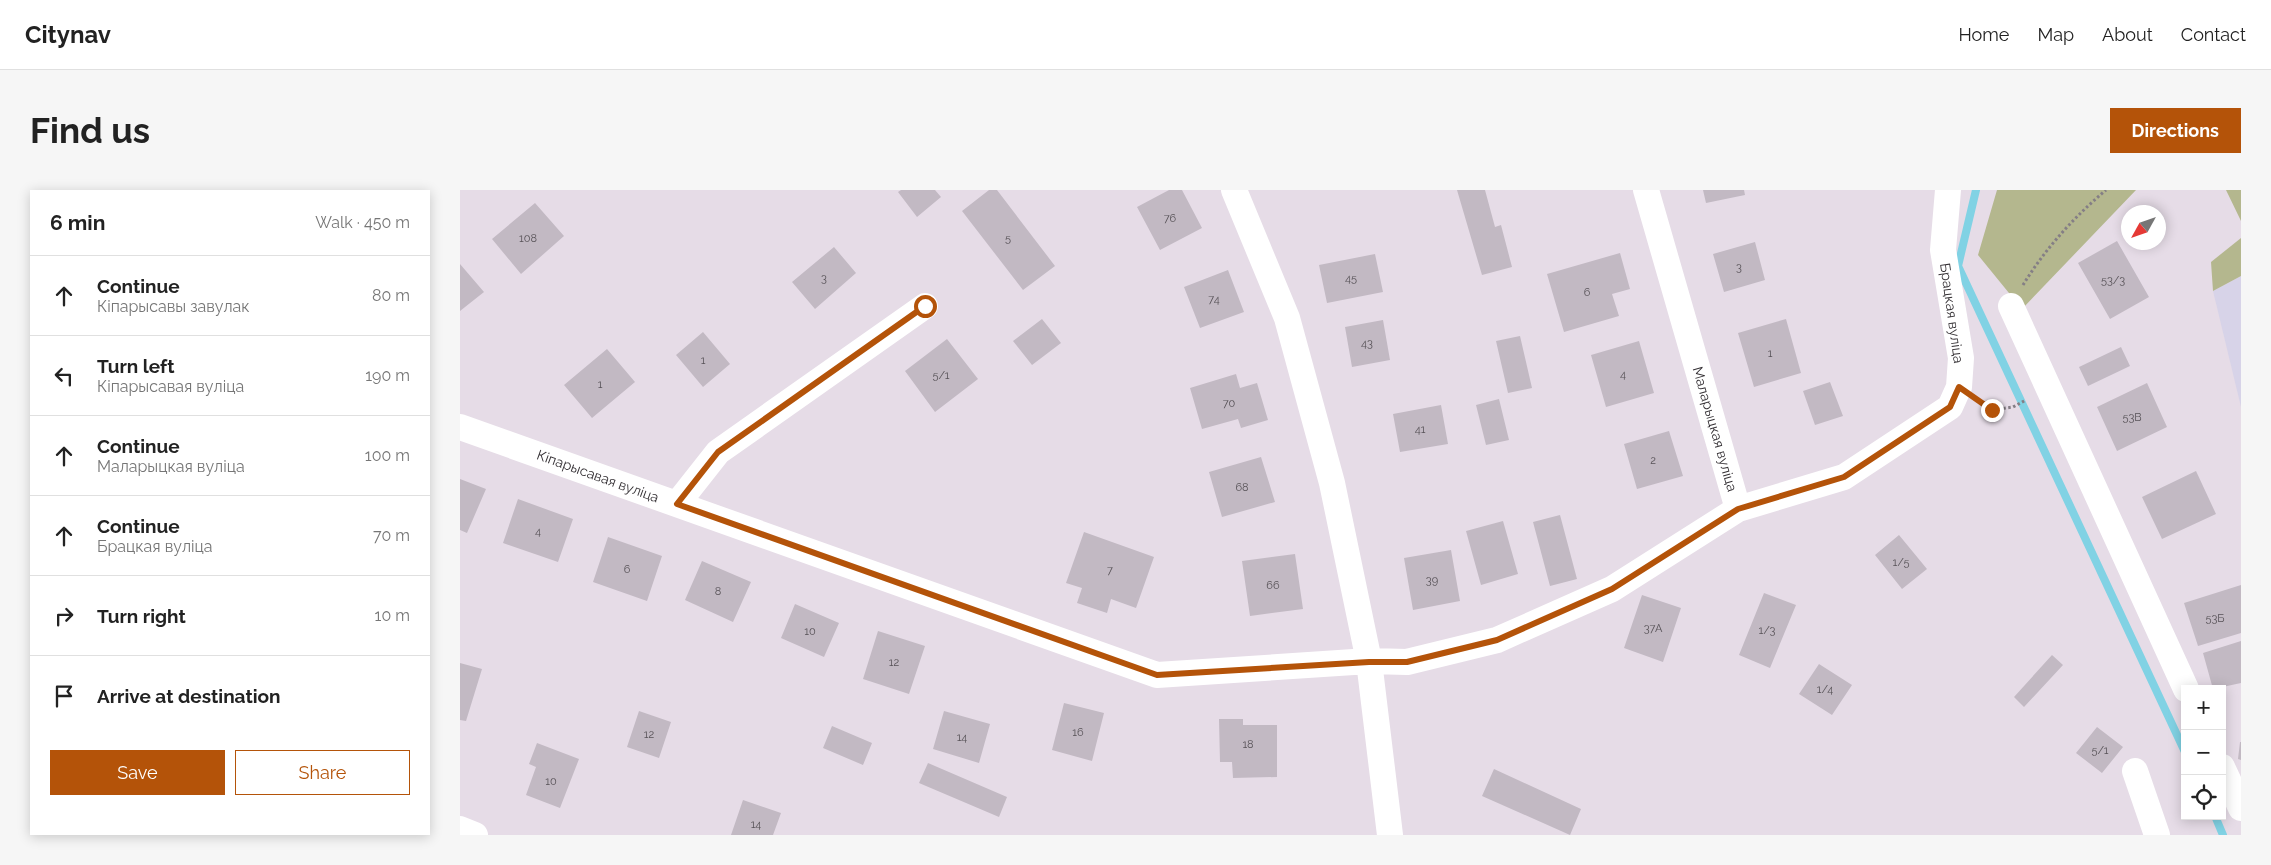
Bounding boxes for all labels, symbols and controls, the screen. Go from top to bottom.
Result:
text: Citynav [25,20,111,49]
text: Home [1958,24,2009,45]
text: Map [2037,24,2074,45]
text: About [2102,24,2153,45]
text: Contact [2181,24,2246,45]
button: Directions [2110,108,2241,153]
text: Find us [30,110,150,151]
north arrow [2121,205,2166,250]
text: 6 min [50,210,105,235]
house number: 76 [1164,212,1177,225]
text: Walk · 450 m [315,213,410,232]
house number: 108 [519,232,537,245]
house number: 5 [1005,232,1011,245]
house number: 3 [1736,261,1742,274]
street label: Брацкая вуліца [1937,262,1967,364]
house number: 3 [821,272,827,285]
house number: 45 [1345,272,1357,285]
house number: 53/3 [2101,274,2125,287]
text: Continue [97,275,180,297]
icon: ahead [50,282,78,310]
text: 80 m [372,286,410,305]
house number: 6 [1584,286,1591,299]
house number: 74 [1208,293,1220,306]
route start [914,295,937,318]
text: Кіпарысавы завулак [97,297,250,316]
house number: 43 [1361,337,1373,350]
house number: 1 [1768,347,1773,360]
house number: 1 [701,354,706,367]
text: Turn left [97,355,174,377]
icon: left [50,362,78,390]
street label: Маларыцкая вуліца [1690,365,1740,493]
text: 190 m [365,366,410,385]
house number: 4 [1620,368,1626,381]
house number: 5/1 [932,369,950,382]
text: Кіпарысавая вуліца [97,377,244,396]
house number: 1 [598,378,603,391]
house number: 70 [1223,397,1236,410]
route end [1981,399,2004,422]
house number: 53В [2122,411,2142,424]
house number: 41 [1415,423,1426,436]
text: Continue [97,435,180,457]
icon: ahead [50,442,78,470]
text: 100 m [365,446,410,465]
street label: Кіпарысавая вуліца [535,446,661,506]
house number: 2 [1650,454,1656,467]
text: Маларыцкая вуліца [97,457,245,476]
house number: 68 [1235,481,1249,494]
text: Continue [97,515,180,537]
icon: ahead [50,522,78,550]
house number: 4 [535,525,541,538]
text: 70 m [373,526,410,545]
text: Брацкая вуліца [97,537,212,556]
house number: 1/5 [1893,556,1909,569]
house number: 6 [624,563,631,576]
house number: 7 [1107,564,1113,577]
house number: 39 [1426,574,1438,587]
house number: 66 [1266,579,1280,592]
house number: 8 [715,585,721,598]
icon: right [50,602,78,630]
text: Turn right [97,605,186,627]
text: 10 m [375,606,410,625]
house number: 53Б [2205,612,2225,625]
house number: 37А [1644,622,1663,635]
house number: 1/3 [1759,624,1776,637]
house number: 10 [804,625,816,638]
house number: 12 [889,656,899,669]
icon: arrive [50,682,78,710]
house number: 1/4 [1817,683,1833,696]
text: Arrive at destination [97,685,281,707]
map controls [2181,685,2226,820]
button: + [2181,685,2226,730]
house number: 16 [1072,726,1084,739]
house number: 12 [644,728,654,741]
button: − [2181,730,2226,775]
house number: 14 [957,731,967,744]
house number: 18 [1242,738,1254,751]
house number: 5/1 [2091,744,2109,757]
button: Save [50,750,225,795]
button: Share [235,750,410,795]
house number: 10 [545,775,557,788]
button: locate [2181,775,2226,820]
house number: 14 [751,818,761,831]

